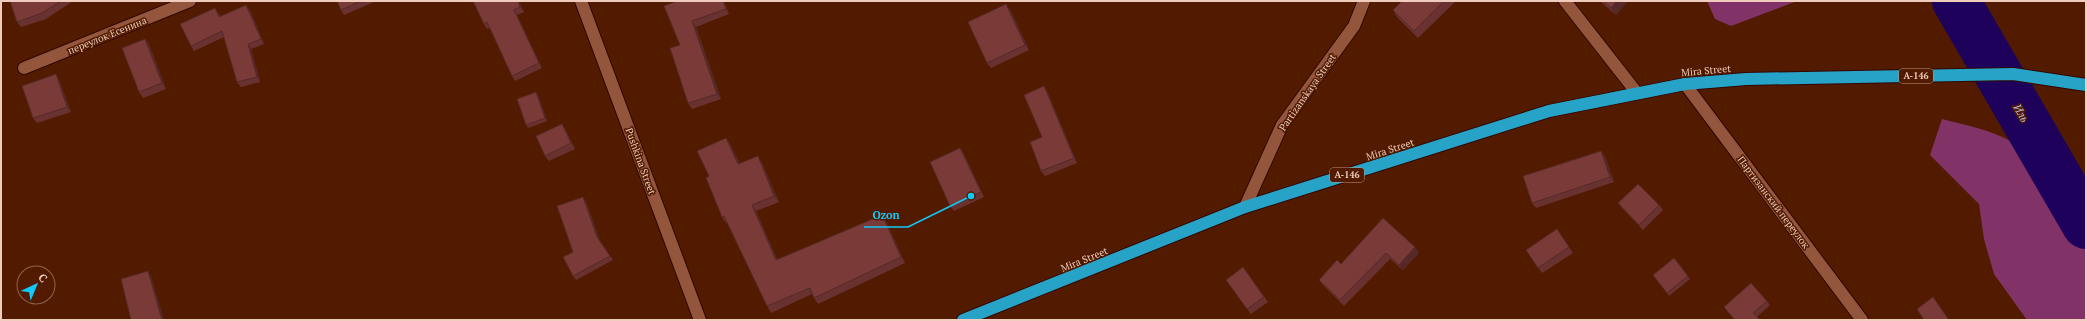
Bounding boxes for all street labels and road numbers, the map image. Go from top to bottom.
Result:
street label: переулок Есенина [66,14,149,57]
street label: Partizanskaya Street [1276,51,1339,133]
street label: Mira Street [1681,62,1732,79]
road number: А-146 [1899,69,1933,83]
street label: Pushkina Street [622,126,659,197]
street label: Mira Street [1365,136,1416,163]
street label: Партизанский переулок [1735,154,1813,252]
road number: А-146 [1330,168,1364,182]
street label: Mira Street [1059,244,1110,275]

